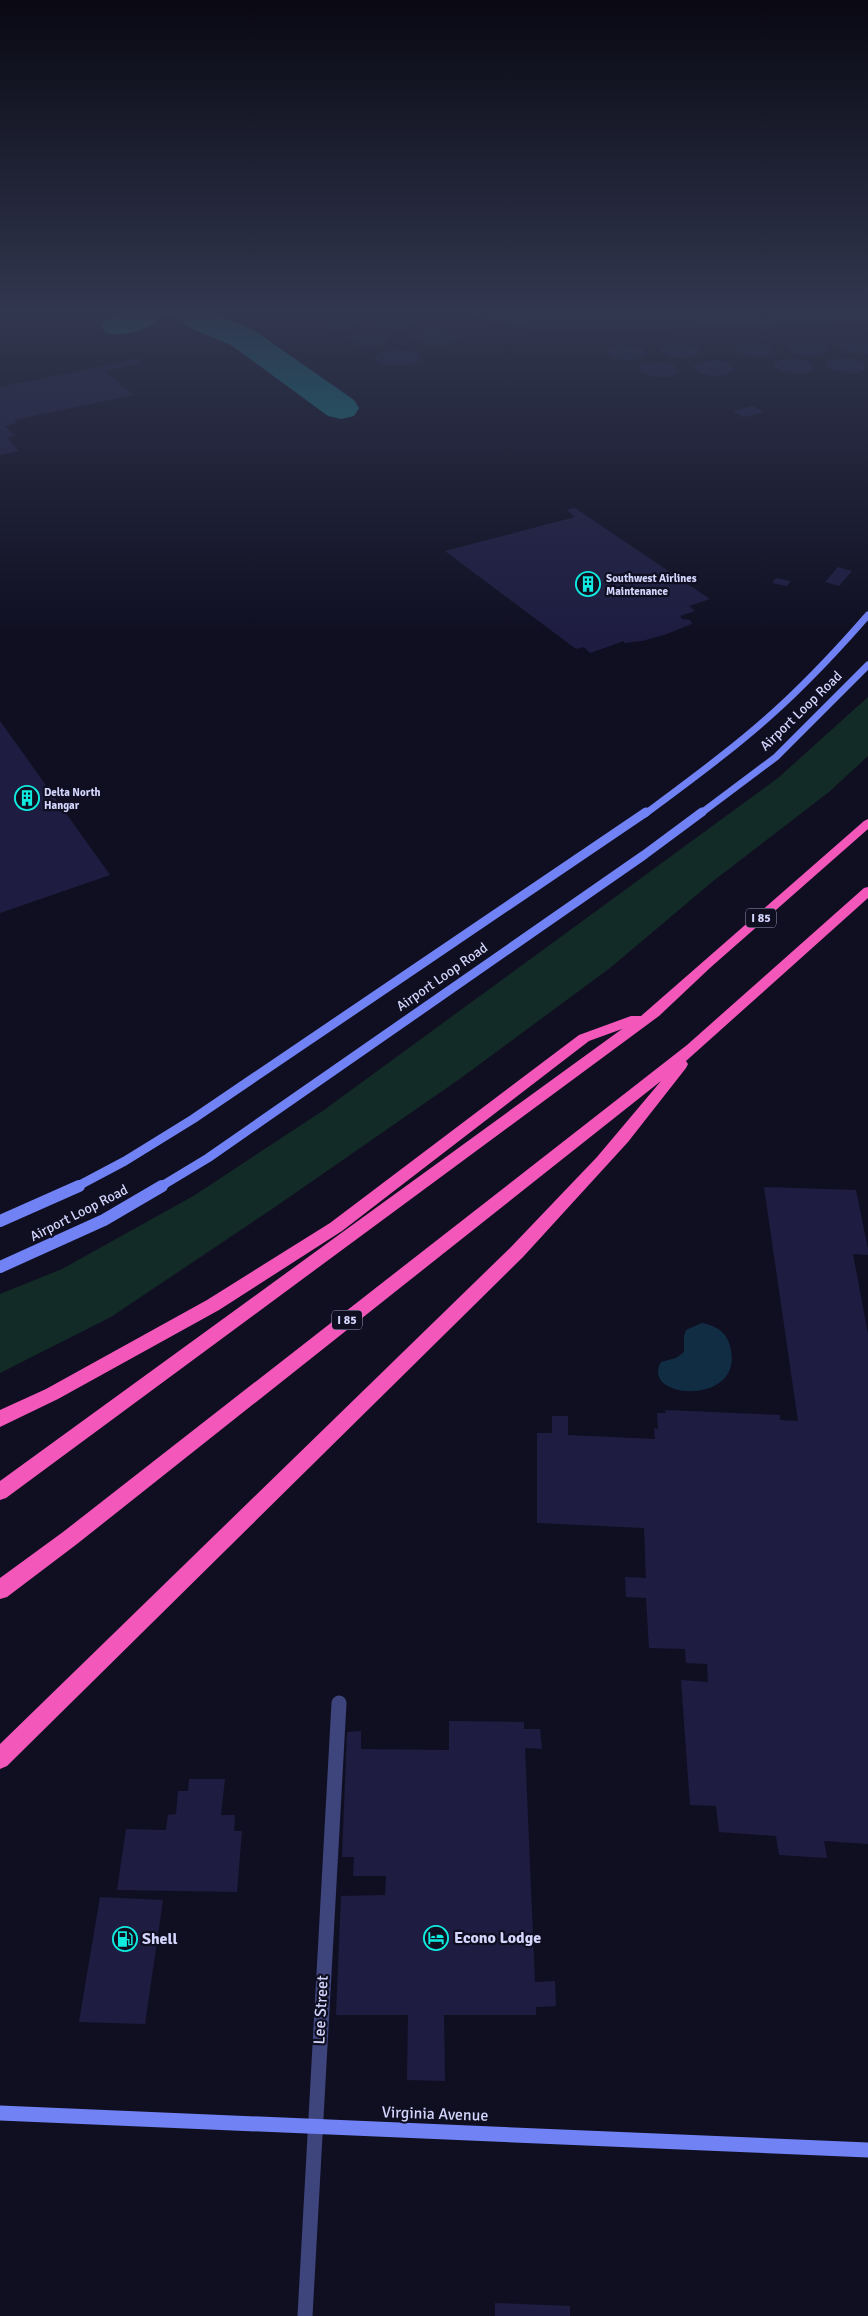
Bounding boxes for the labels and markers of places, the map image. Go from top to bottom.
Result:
building icon: Southwest Airlines Maintenance [575,571,601,597]
place label: Southwest Airlines Maintenance [606,572,697,598]
building icon: Delta North Hangar [14,785,40,811]
place label: Delta North Hangar [44,786,101,812]
hotel icon: Econo Lodge [423,1925,449,1951]
fuel station icon: Shell [112,1926,138,1952]
place label: Econo Lodge [454,1928,541,1948]
place label: Shell [142,1929,177,1949]

